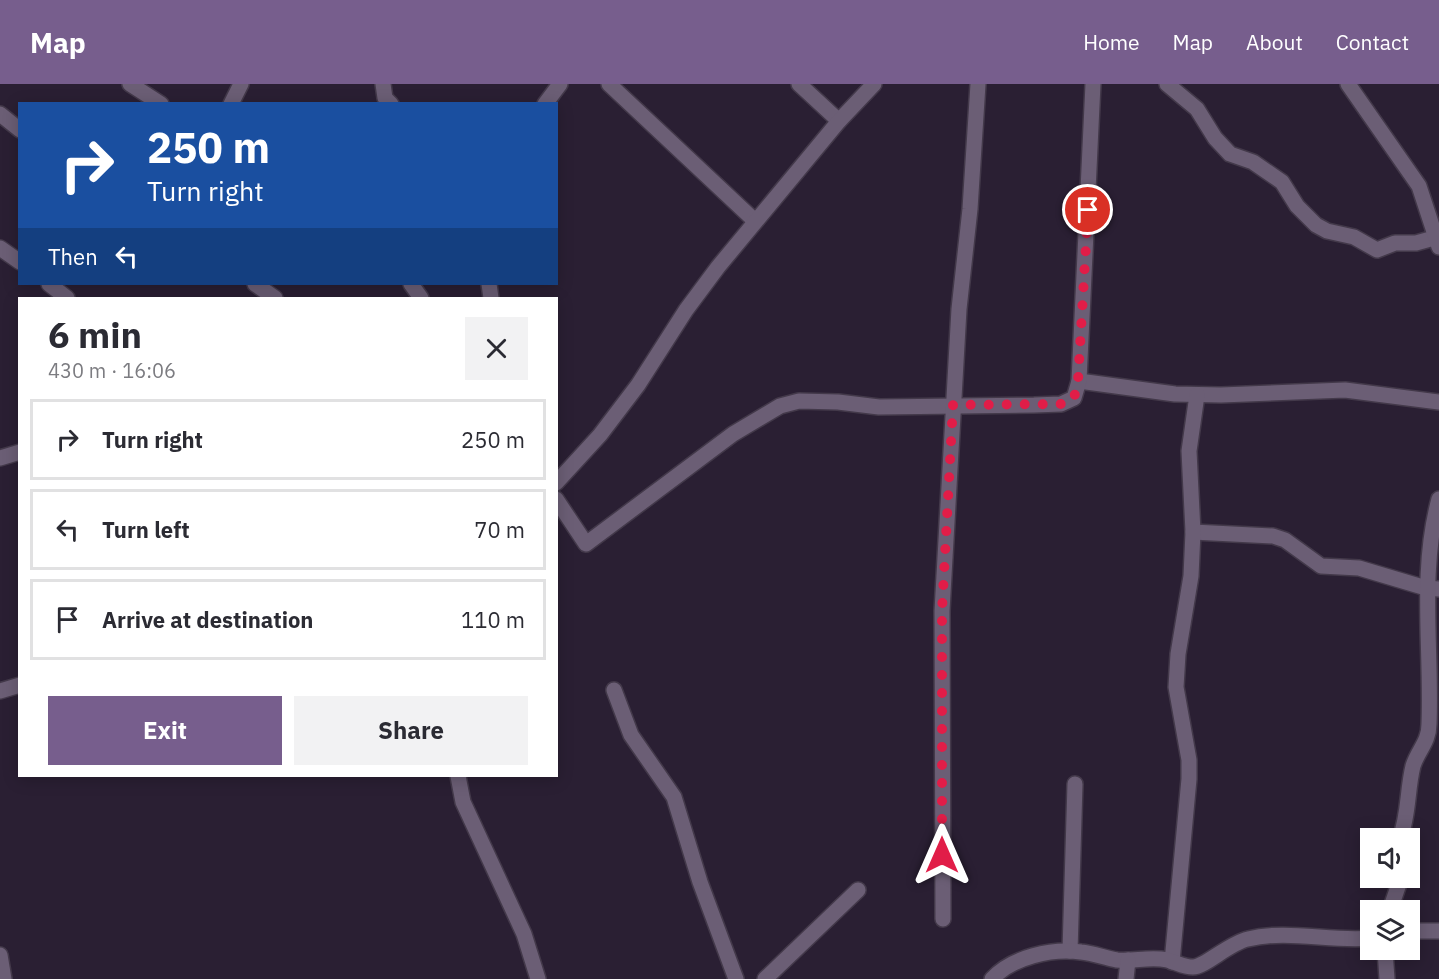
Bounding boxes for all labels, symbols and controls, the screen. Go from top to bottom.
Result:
text: Map [30,24,86,61]
text: Home [1083,28,1140,56]
text: Map [1173,28,1213,56]
text: About [1246,28,1303,56]
text: Contact [1336,28,1409,56]
text: 250 m [147,120,270,175]
icon: right [48,126,126,204]
text: Turn right [147,173,264,208]
pin [1062,184,1113,235]
icon: arrive [1071,193,1104,226]
icon: left [110,240,143,273]
text: Then [48,242,98,271]
text: 6 min [48,311,142,358]
button: close [465,317,528,380]
text: 430 m · 16:06 [48,357,176,384]
icon: right [51,423,84,456]
text: Turn right [102,425,203,454]
text: 250 m [461,425,525,454]
icon: left [51,513,84,546]
text: Turn left [102,515,190,544]
text: 70 m [474,515,525,544]
icon: arrive [51,603,84,636]
text: Arrive at destination [102,605,313,634]
text: 110 m [461,605,525,634]
button: Exit [48,696,282,765]
button: Share [294,696,528,765]
position arrow [910,823,974,887]
map controls [1360,828,1420,960]
button: sound [1360,828,1420,888]
button: layers [1360,900,1420,960]

